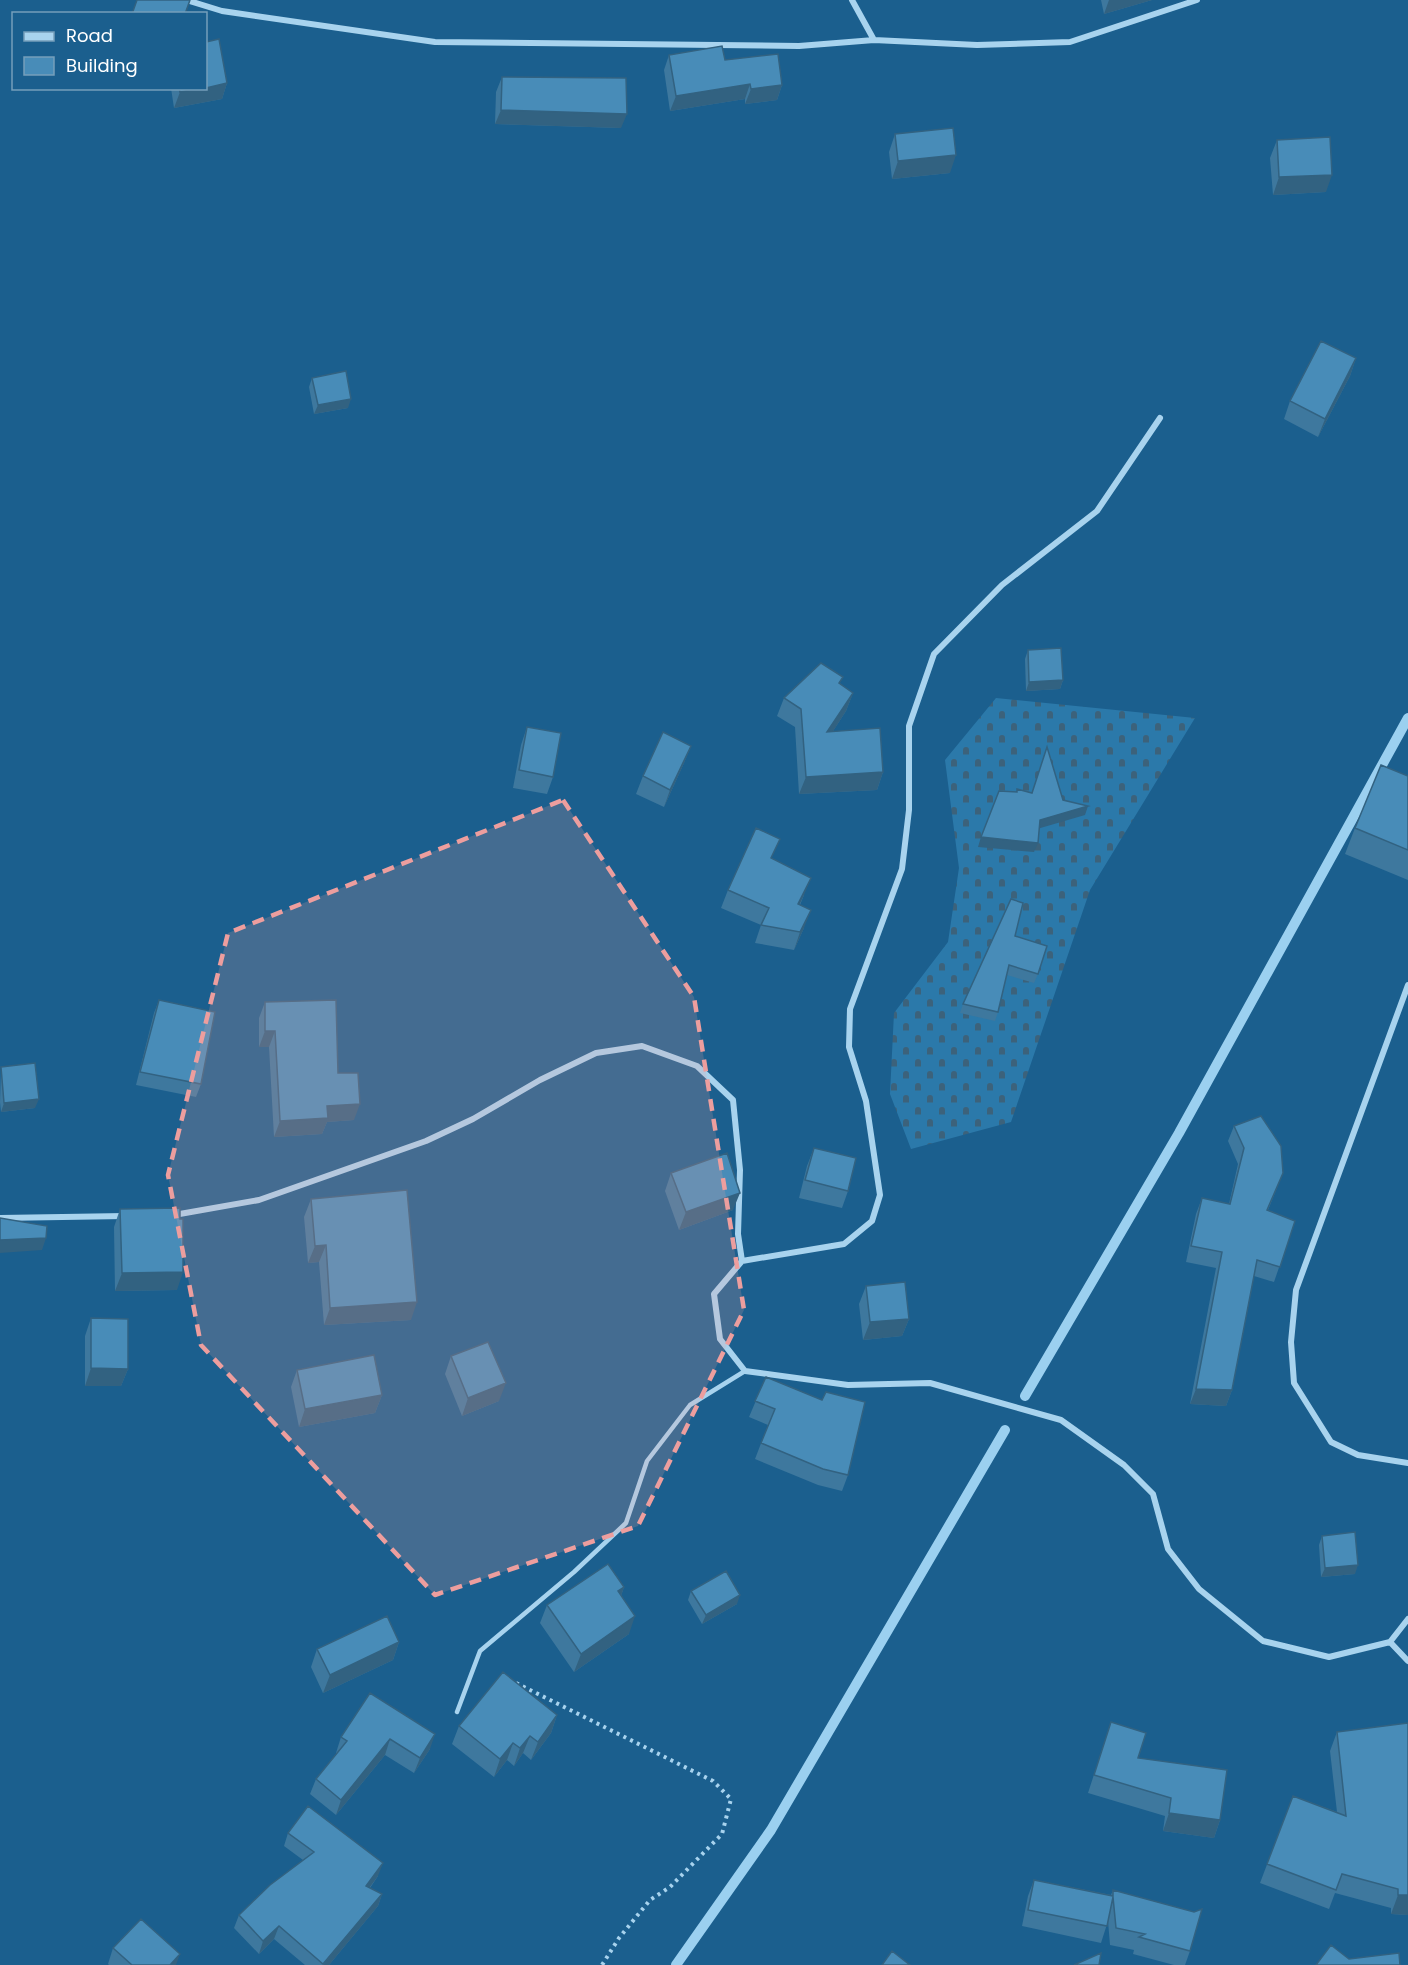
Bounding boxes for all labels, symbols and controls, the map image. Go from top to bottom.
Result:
legend [12,12,207,90]
text: Road [66,23,113,48]
text: Building [66,53,138,78]

